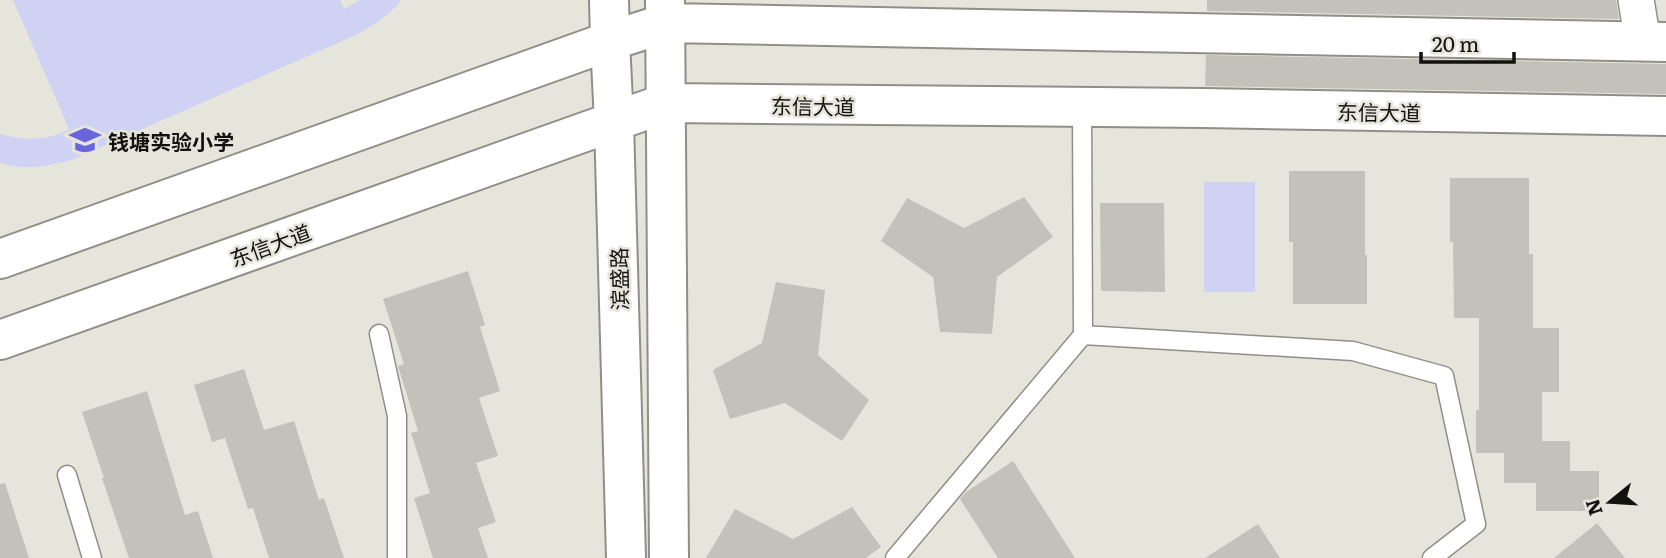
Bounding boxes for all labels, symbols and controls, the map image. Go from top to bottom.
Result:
scale bar [1421,21,1514,65]
text: 20 m [1432,27,1479,58]
street label: 东信大道 [771,89,855,121]
street label: 东信大道 [1337,95,1421,127]
school or university icon: 钱塘实验小学 [68,123,102,157]
place label: 钱塘实验小学 [108,125,234,156]
street label: 东信大道 [225,215,315,273]
street label: 滨盛路 [602,247,634,311]
north arrow [1575,467,1645,537]
text: N [1577,496,1609,519]

